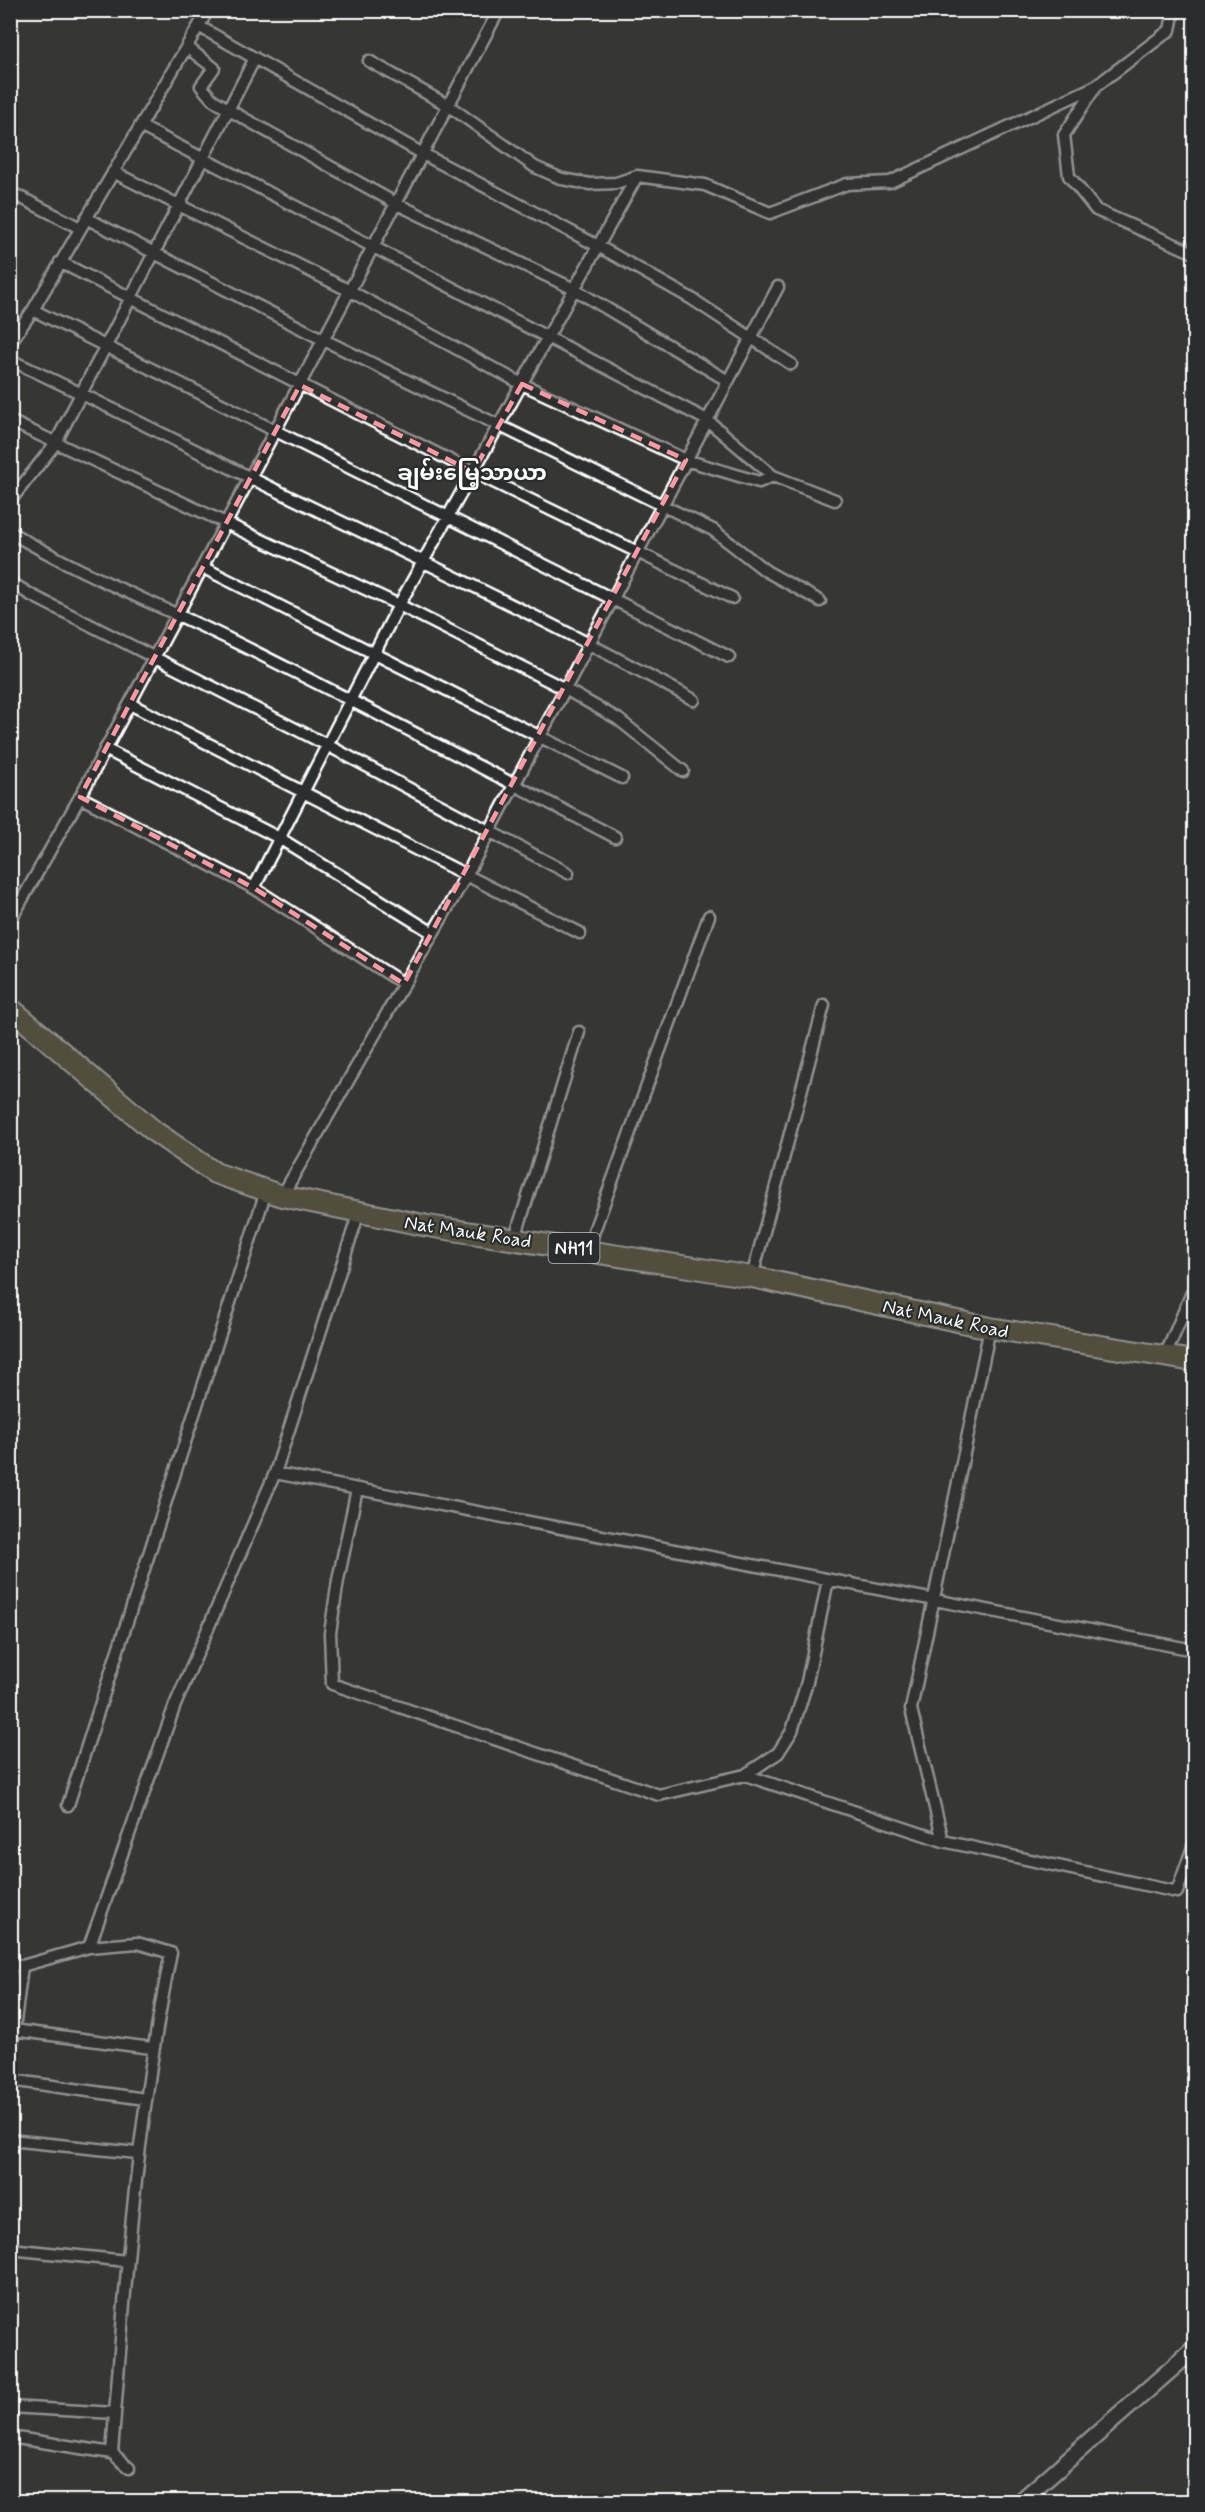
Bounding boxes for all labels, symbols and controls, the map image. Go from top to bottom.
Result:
district label: ချမ်းမြေ့သာယာ [397,457,547,491]
street label: Nat Mauk Road [402,1209,533,1256]
road number: NH11 [548,1233,600,1263]
street label: Nat Mauk Road [880,1293,1011,1346]

